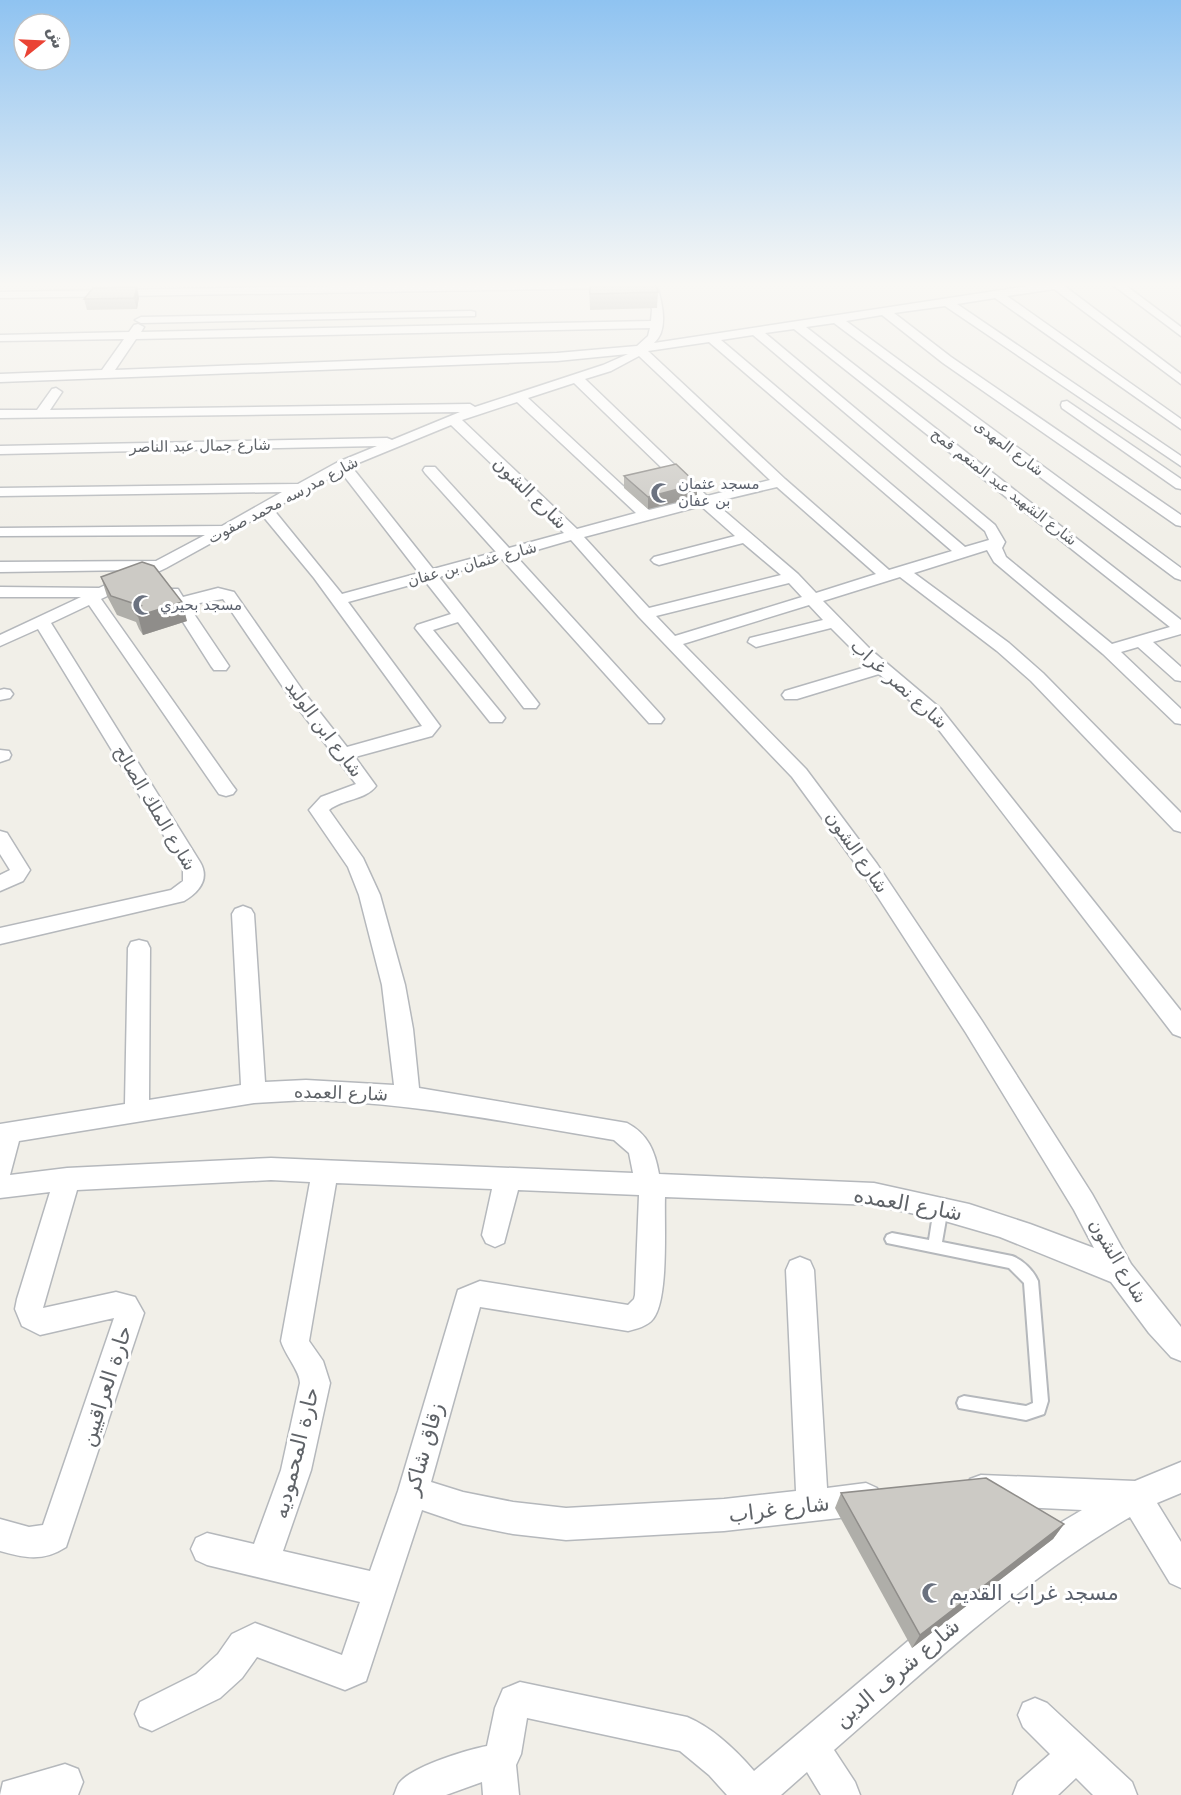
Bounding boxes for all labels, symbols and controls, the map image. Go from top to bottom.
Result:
north arrow [12,12,72,72]
text: ش [43,24,68,51]
street label: شارع المهدى [971,416,1047,480]
street label: شارع الشهيد عبد المنعم قمح [928,425,1080,549]
street label: شارع جمال عبد الناصر [128,436,271,456]
street label: شارع الشون [488,452,572,534]
street label: شارع مدرسه محمد صفوت [205,453,361,547]
place label: مسجد عثمان بن عفان [678,475,759,510]
mosque icon: مسجد عثمان بن عفان [649,481,673,505]
street label: شارع عثمان بن عفان [405,538,539,590]
mosque icon: مسجد بحيري [131,593,155,617]
place label: مسجد بحيري [160,596,242,615]
street label: شارع نصر غراب [846,635,952,733]
street label: شارع ابن الوليد [281,676,367,782]
street label: شارع الملك الصالح [109,741,201,875]
street label: شارع الشون [821,807,893,897]
street label: شارع العمده [294,1080,388,1106]
street label: شارع العمده [852,1183,964,1225]
street label: شارع الشون [1084,1215,1152,1307]
street label: حارة العراقيين [75,1323,137,1449]
street label: حارة المحموديه [268,1385,324,1521]
street label: زقاق شاكر [399,1400,449,1499]
street label: شارع غراب [727,1491,831,1527]
mosque icon: مسجد غراب القديم [920,1581,944,1605]
place label: مسجد غراب القديم [949,1581,1119,1606]
street label: شارع شرف الدين [830,1614,964,1732]

